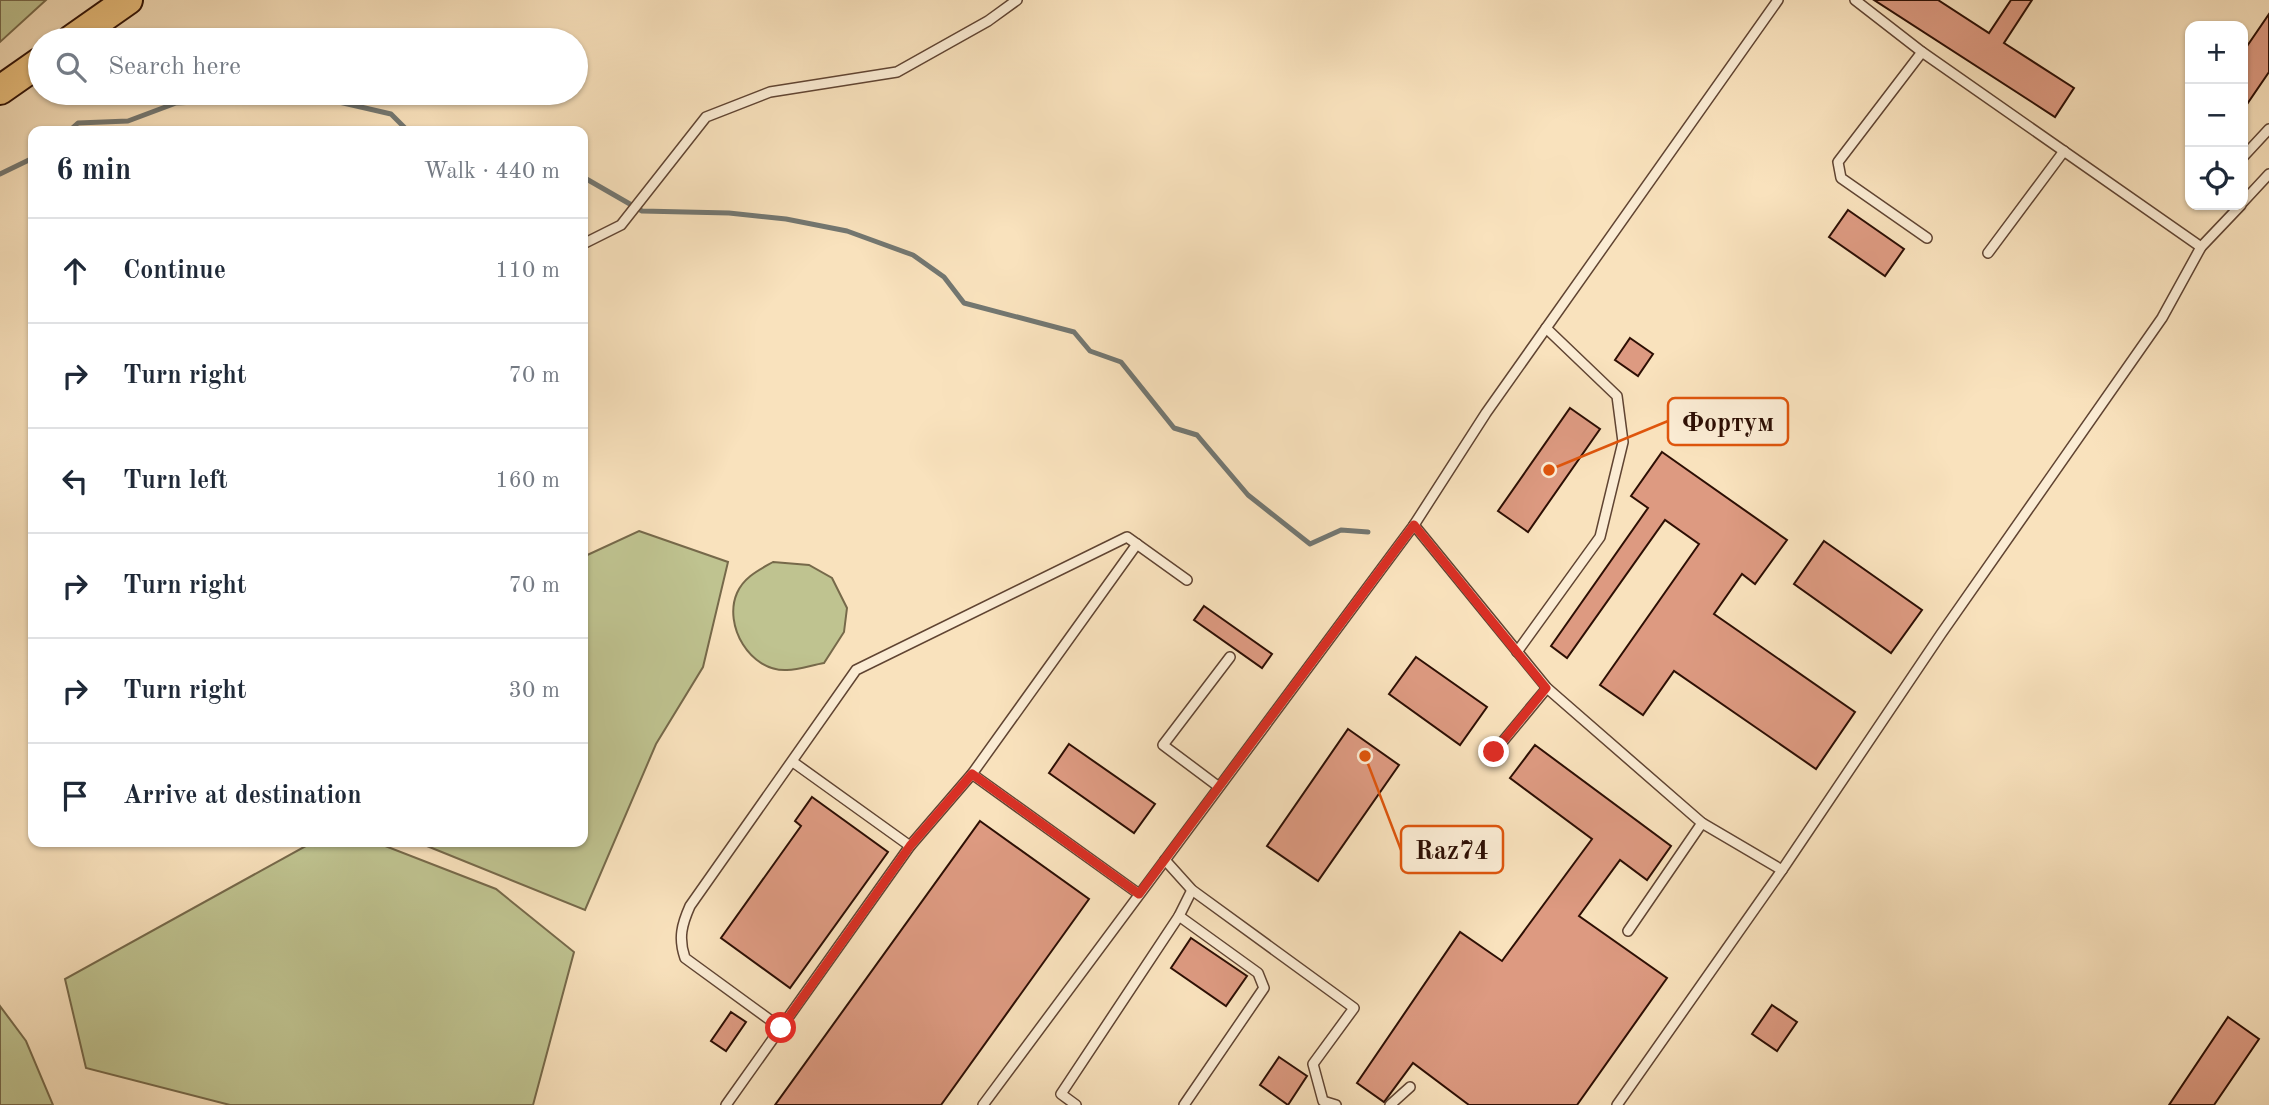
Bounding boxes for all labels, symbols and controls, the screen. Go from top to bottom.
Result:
map controls [2185,21,2248,210]
button: + [2185,21,2248,84]
search box [28,28,588,105]
icon: search [52,48,90,86]
text: Search here [108,54,241,80]
button: − [2185,84,2248,147]
button: locate [2185,147,2248,210]
text: 6 min [56,156,131,186]
text: Walk · 440 m [424,160,560,183]
icon: ahead [56,252,94,290]
text: Continue [123,258,226,284]
text: 110 m [495,259,560,282]
icon: right [56,357,94,395]
text: Turn right [123,363,246,389]
text: 70 m [509,364,560,387]
callout: Фортум [1668,398,1788,445]
text: Фортум [1682,411,1774,437]
icon: left [56,462,94,500]
text: Turn left [123,468,228,494]
text: 160 m [495,469,560,492]
icon: right [56,567,94,605]
text: Turn right [123,573,246,599]
text: 70 m [509,574,560,597]
icon: right [56,672,94,710]
text: Turn right [123,678,246,704]
text: 30 m [509,679,560,702]
route end [1478,736,1509,767]
icon: arrive [56,777,94,815]
text: Arrive at destination [123,783,362,809]
callout: Raz74 [1401,826,1503,873]
text: Raz74 [1415,839,1489,865]
route start [765,1012,796,1043]

